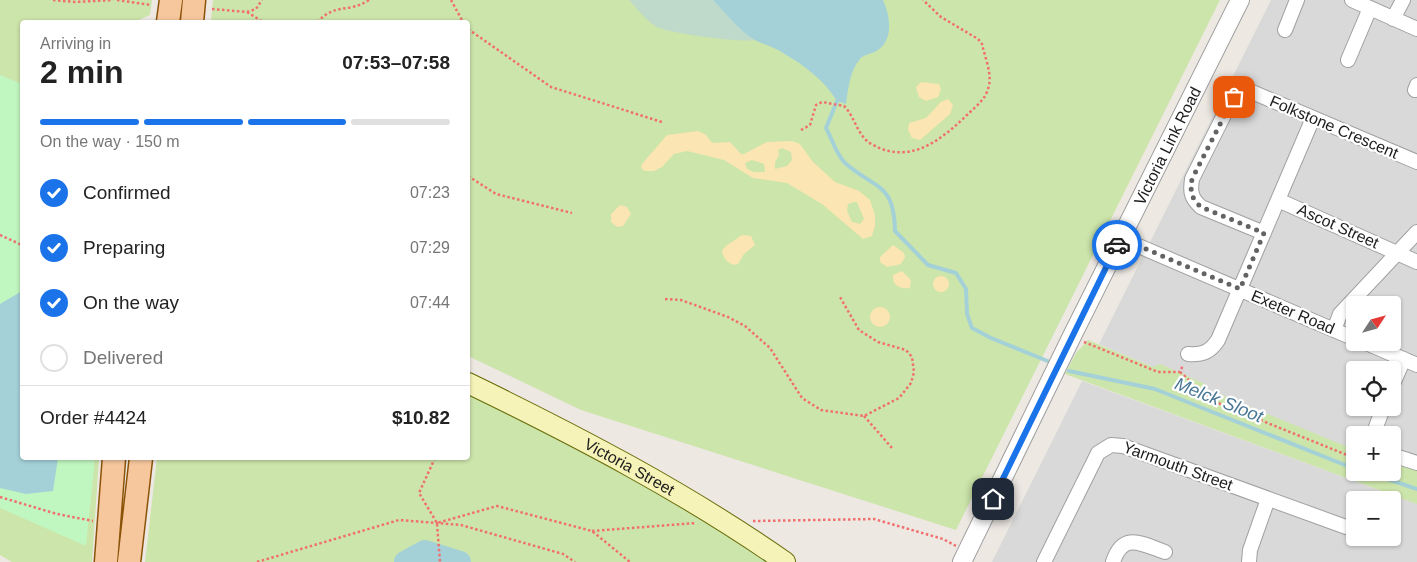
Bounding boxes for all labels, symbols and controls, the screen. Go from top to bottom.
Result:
text: Arriving in [40,35,111,52]
text: 07:53–07:58 [342,52,450,73]
text: 2 min [40,54,124,90]
pin [1213,76,1255,118]
icon: bag [1220,83,1248,111]
street label: Victoria Link Road [1131,84,1204,208]
street label: Folkstone Crescent [1267,92,1401,162]
text: On the way · 150 m [40,133,180,150]
icon: check [40,179,68,207]
text: Confirmed [83,182,171,203]
text: 07:23 [410,184,450,201]
street label: Ascot Street [1295,201,1382,252]
courier [1092,220,1142,270]
icon: car [1103,231,1131,259]
icon: check [40,234,68,262]
text: Preparing [83,237,165,258]
text: 07:29 [410,239,450,256]
street label: Exeter Road [1249,287,1337,337]
icon: check [40,289,68,317]
text: On the way [83,292,179,313]
text: 07:44 [410,294,450,311]
north arrow [1346,296,1401,351]
map controls [1346,296,1401,546]
text: Delivered [83,347,163,368]
button: locate [1346,361,1401,416]
water label: Melck Sloot [1172,373,1267,427]
text: Order #4424 [40,407,147,428]
text: $10.82 [392,407,450,428]
button: + [1346,426,1401,481]
street label: Victoria Street [582,435,678,499]
street label: Yarmouth Street [1121,438,1236,494]
pin [972,478,1014,520]
icon: home [979,485,1007,513]
button: − [1346,491,1401,546]

